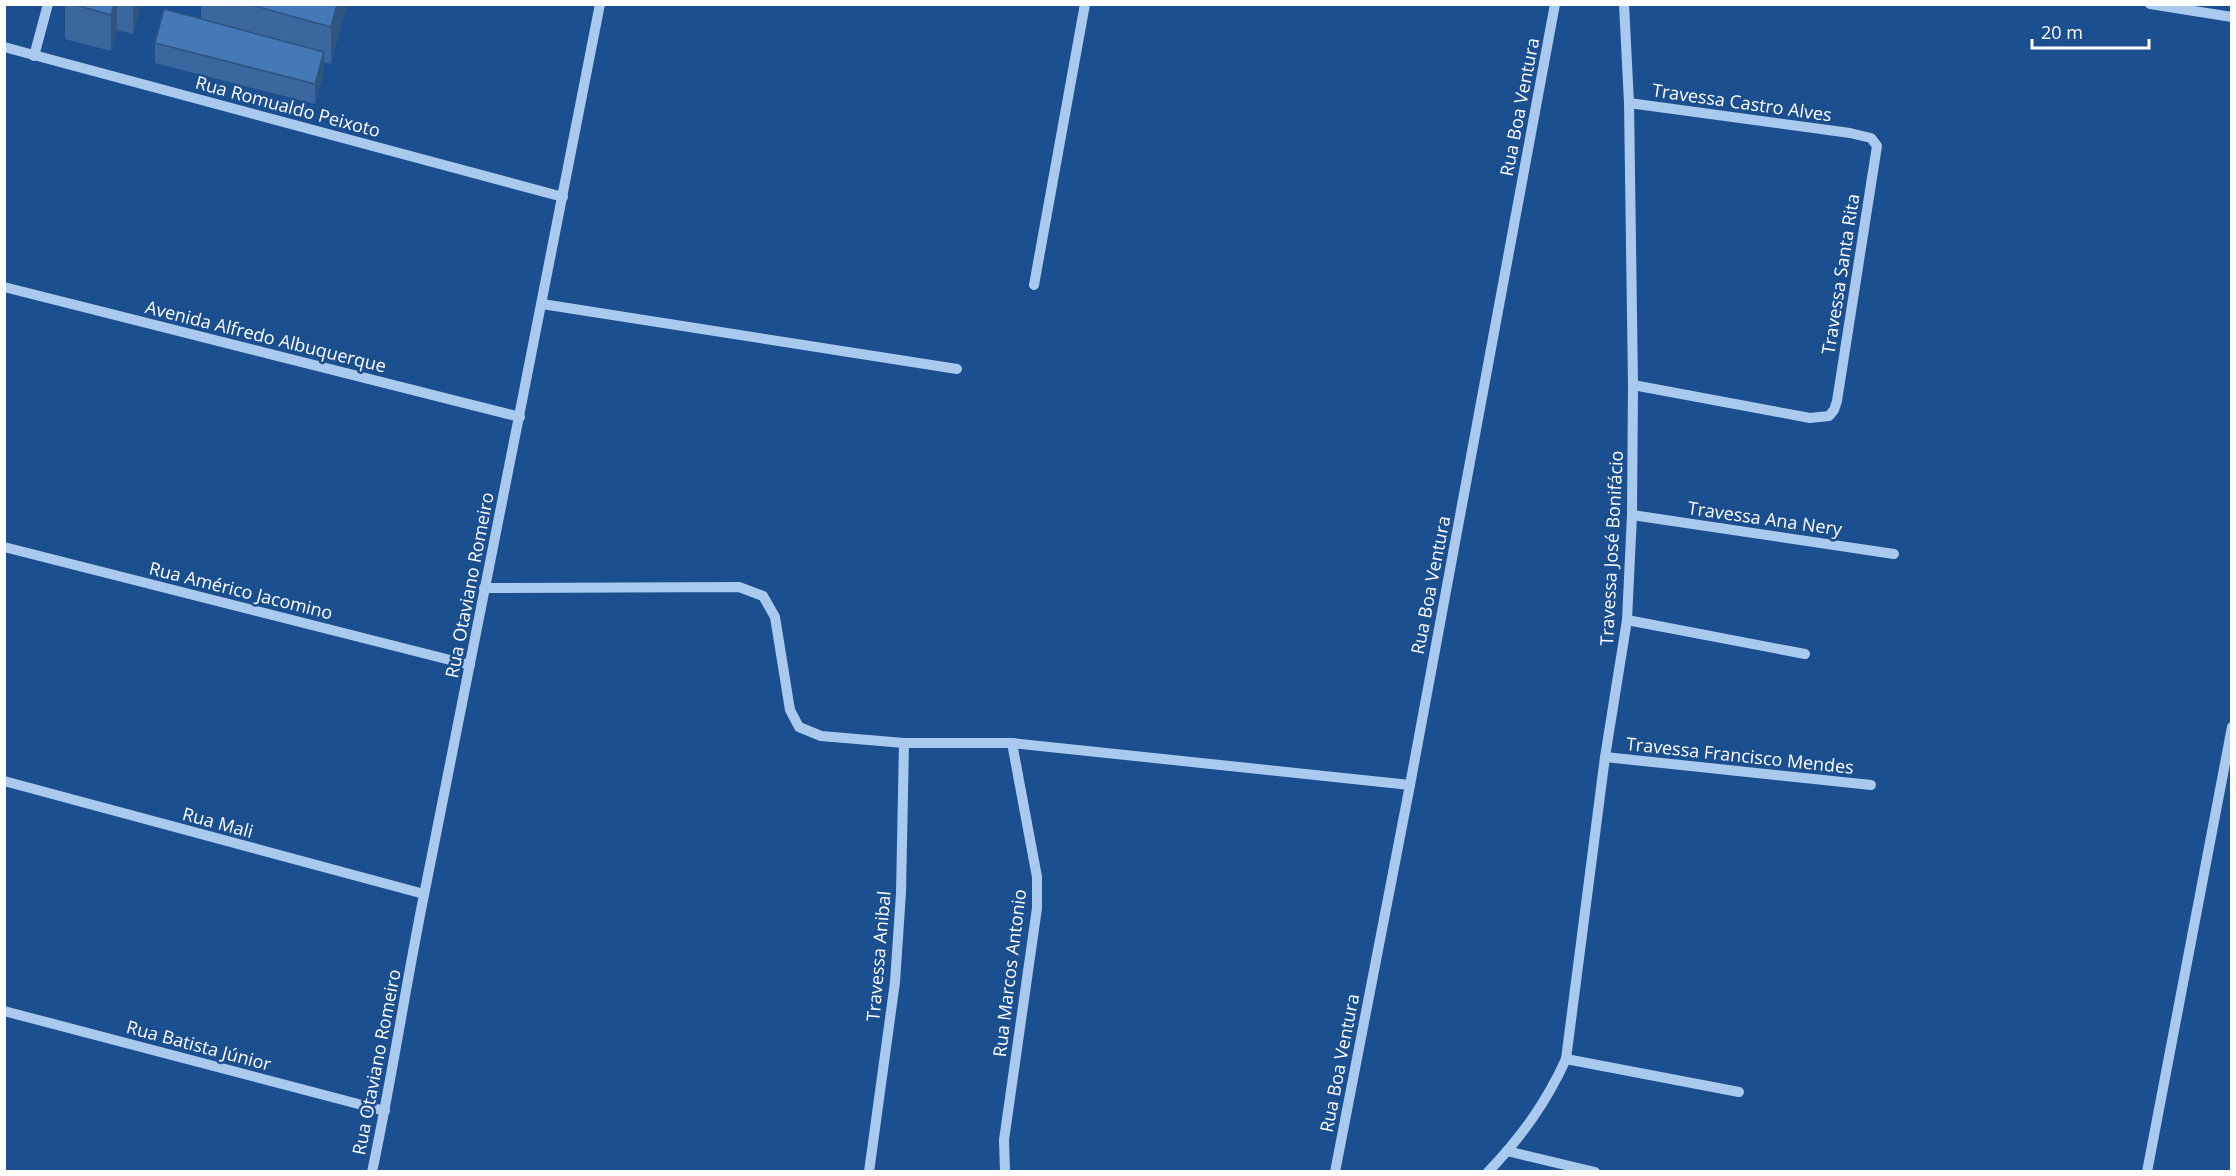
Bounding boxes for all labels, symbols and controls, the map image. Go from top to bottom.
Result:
scale bar [2032,12,2149,50]
text: 20 m [2041,20,2083,44]
street label: Rua Boa Ventura [1494,36,1544,178]
street label: Rua Romualdo Peixoto [193,70,383,142]
street label: Travessa Castro Alves [1651,78,1833,126]
street label: Travessa Santa Rita [1815,192,1865,356]
street label: Avenida Alfredo Albuquerque [143,294,389,378]
street label: Travessa José Bonifácio [1594,450,1628,646]
street label: Rua Otaviano Romeiro [439,490,499,680]
street label: Travessa Ana Nery [1686,495,1845,541]
street label: Rua Boa Ventura [1405,514,1455,656]
street label: Rua Américo Jacomino [147,556,335,624]
street label: Travessa Francisco Mendes [1625,731,1855,779]
street label: Rua Mali [180,801,256,843]
street label: Rua Marcos Antonio [987,888,1031,1058]
street label: Travessa Anibal [860,890,896,1022]
street label: Rua Otaviano Romeiro [346,967,406,1157]
street label: Rua Boa Ventura [1314,992,1364,1134]
street label: Rua Batista Júnior [124,1014,275,1076]

